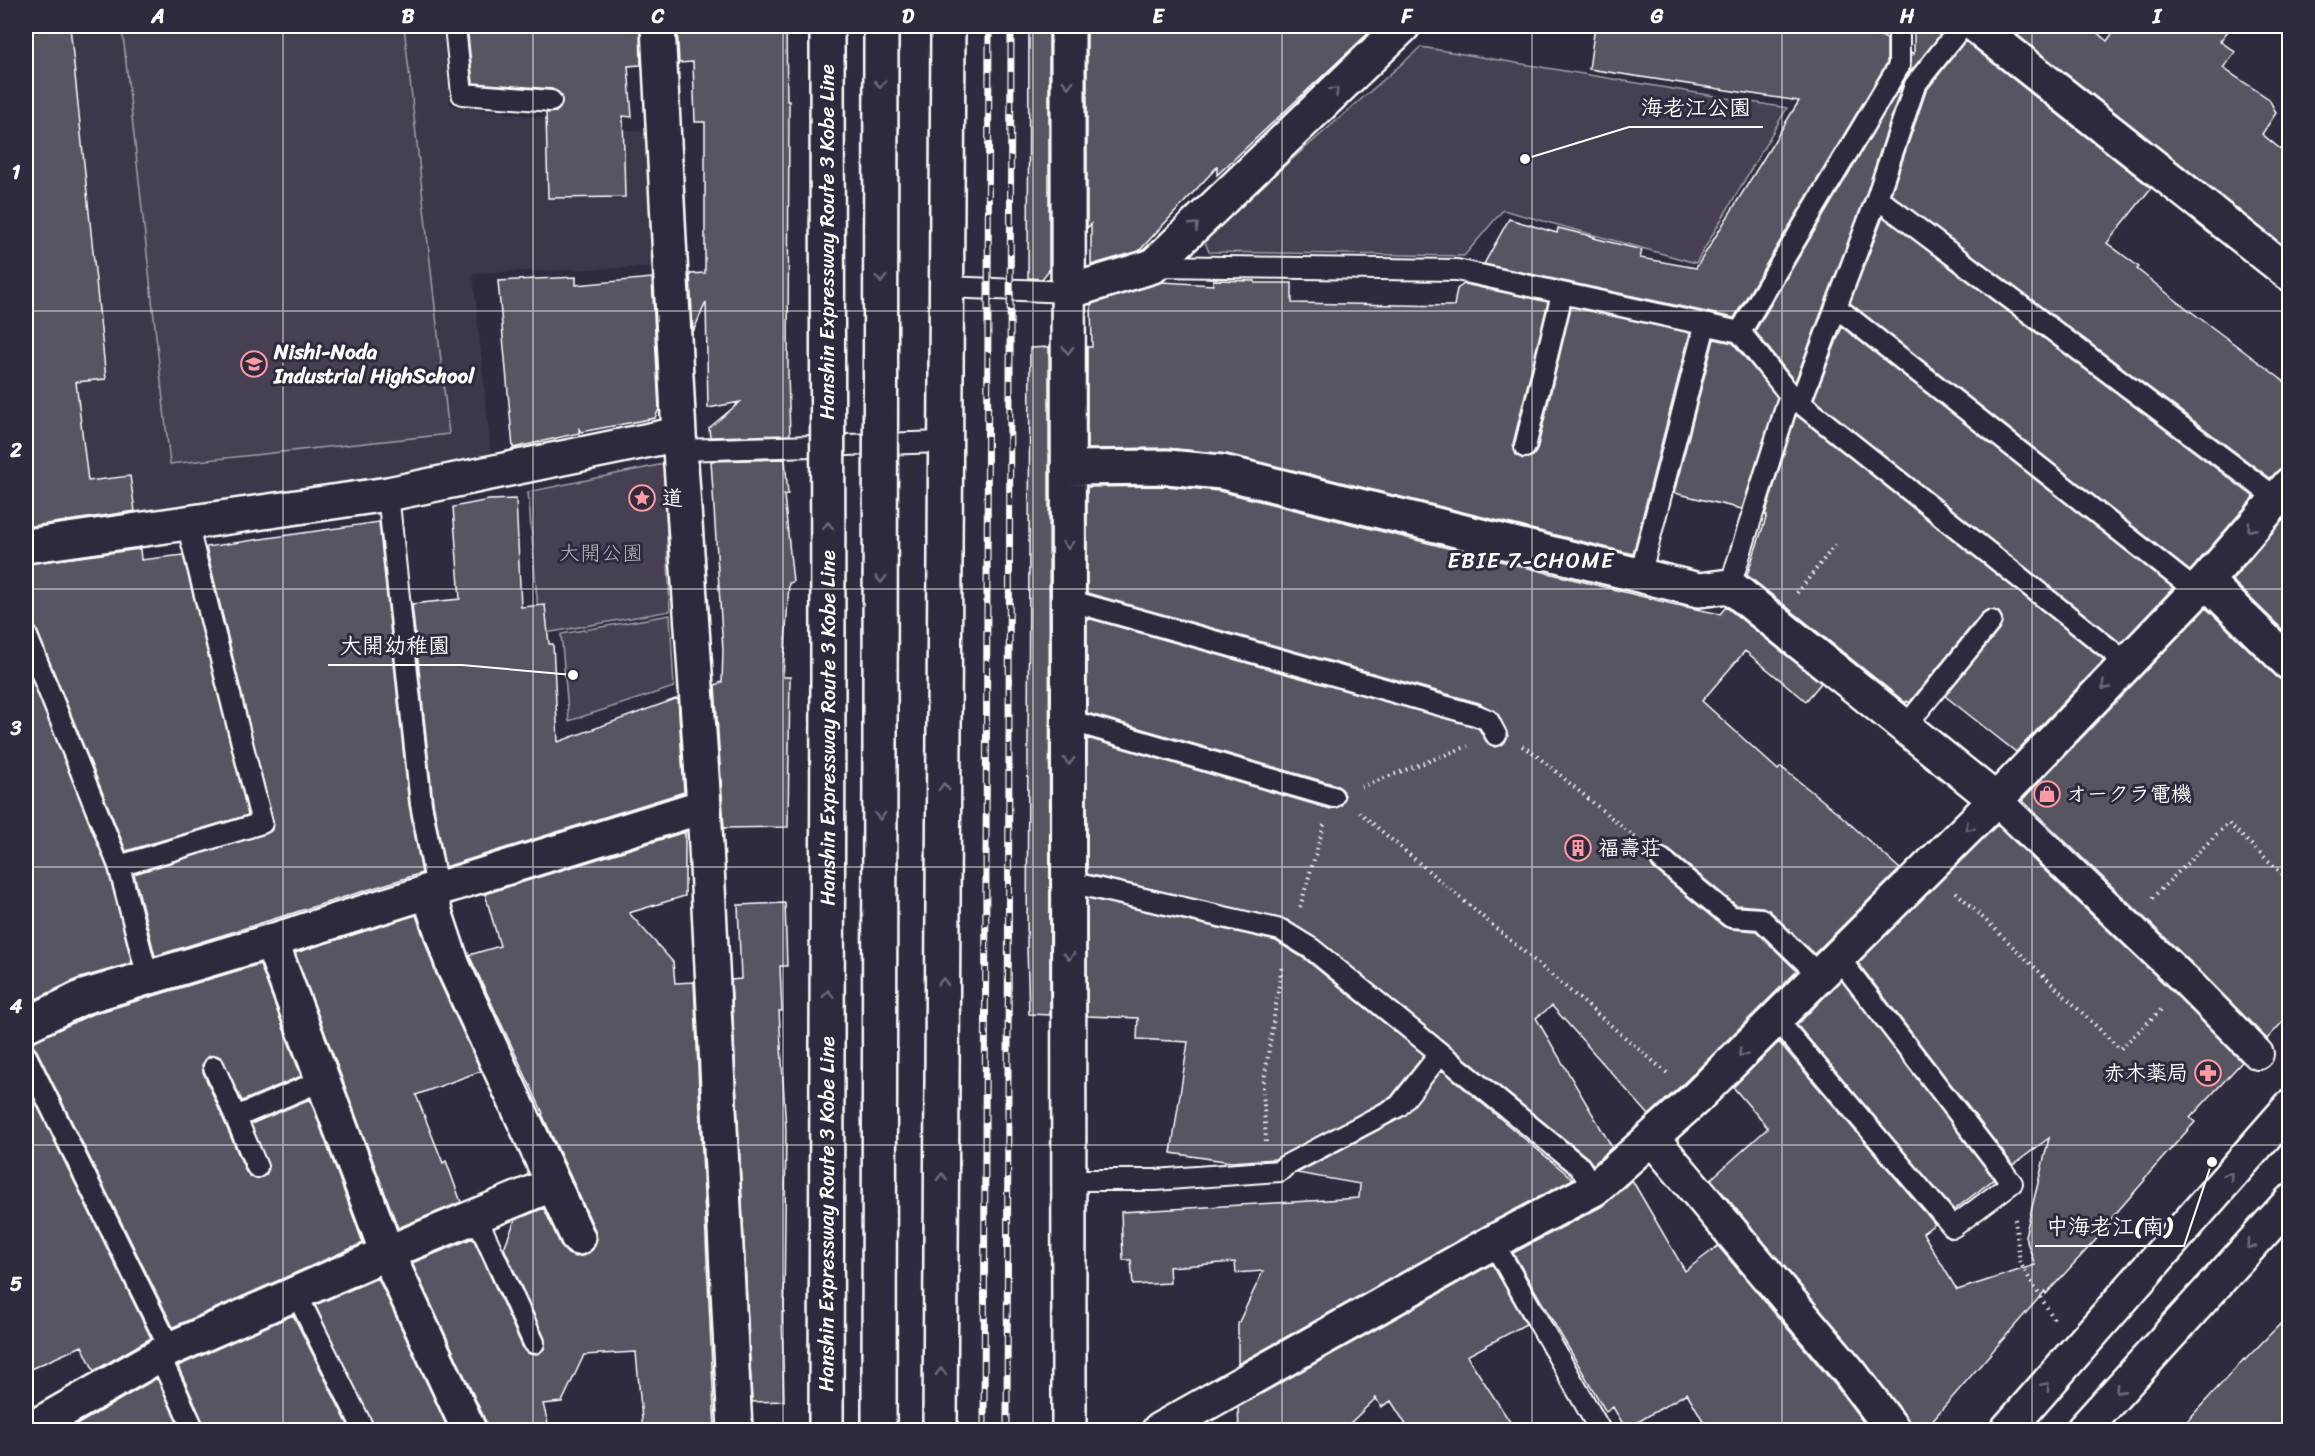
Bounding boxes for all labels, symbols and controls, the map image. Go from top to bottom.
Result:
text: A [150,0,165,34]
text: B [402,0,415,34]
text: C [651,0,665,34]
text: D [902,0,915,34]
text: E [1152,0,1165,34]
text: F [1401,0,1414,34]
text: G [1650,0,1664,34]
text: H [1899,0,1915,34]
text: I [2152,0,2163,34]
street label: Hanshin Expressway Route 3 Kobe Line [808,64,846,420]
one-way arrow [874,79,886,88]
one-way arrow [1062,79,1074,88]
one-way arrow [1328,87,1339,98]
callout: 海老江公園 [1629,87,1763,127]
text: 海老江公園 [1641,88,1751,127]
text: 1 [12,155,21,190]
one-way arrow [1188,222,1198,233]
one-way arrow [874,274,887,283]
place label: Nishi-Noda Industrial HighSchool [273,333,475,395]
one-way arrow [1062,346,1074,355]
school or university icon: Nishi-Noda Industrial HighSchool [239,349,269,379]
text: 2 [9,433,22,468]
place label: 道 [662,479,683,517]
place icon: 道 [627,483,657,513]
one-way arrow [2248,521,2259,532]
one-way arrow [822,522,834,531]
park label: 大開公園 [559,534,643,572]
one-way arrow [1062,541,1074,550]
district label: EBIE 7-CHOME [1447,541,1615,580]
street label: Hanshin Expressway Route 3 Kobe Line [808,550,847,906]
one-way arrow [875,574,887,583]
callout: 大開幼稚園 [328,625,462,665]
text: 大開幼稚園 [340,626,450,665]
one-way arrow [2101,680,2112,690]
text: 3 [10,711,22,746]
one-way arrow [1063,757,1075,766]
place label: オークラ電機 [2066,775,2192,813]
shop icon: オークラ電機 [2032,779,2062,809]
one-way arrow [938,783,950,792]
one-way arrow [874,811,886,820]
one-way arrow [1966,819,1977,830]
place label: 福壽荘 [1598,829,1661,867]
building icon: 福壽荘 [1563,833,1593,863]
one-way arrow [1063,952,1075,961]
one-way arrow [937,978,949,987]
text: 4 [9,989,23,1024]
one-way arrow [821,990,834,999]
street label: Hanshin Expressway Route 3 Kobe Line [807,1036,846,1392]
one-way arrow [1738,1045,1749,1056]
place label: 赤木薬局 [2104,1054,2188,1092]
pharmacy icon: 赤木薬局 [2193,1058,2223,1088]
one-way arrow [2222,1172,2233,1183]
one-way arrow [936,1173,948,1182]
callout: 中海老江(南) [2035,1206,2184,1246]
text: 中海老江(南) [2046,1207,2174,1246]
one-way arrow [2246,1238,2257,1249]
text: 5 [10,1267,22,1302]
one-way arrow [935,1368,947,1377]
one-way arrow [2038,1382,2049,1393]
one-way arrow [2116,1382,2127,1393]

